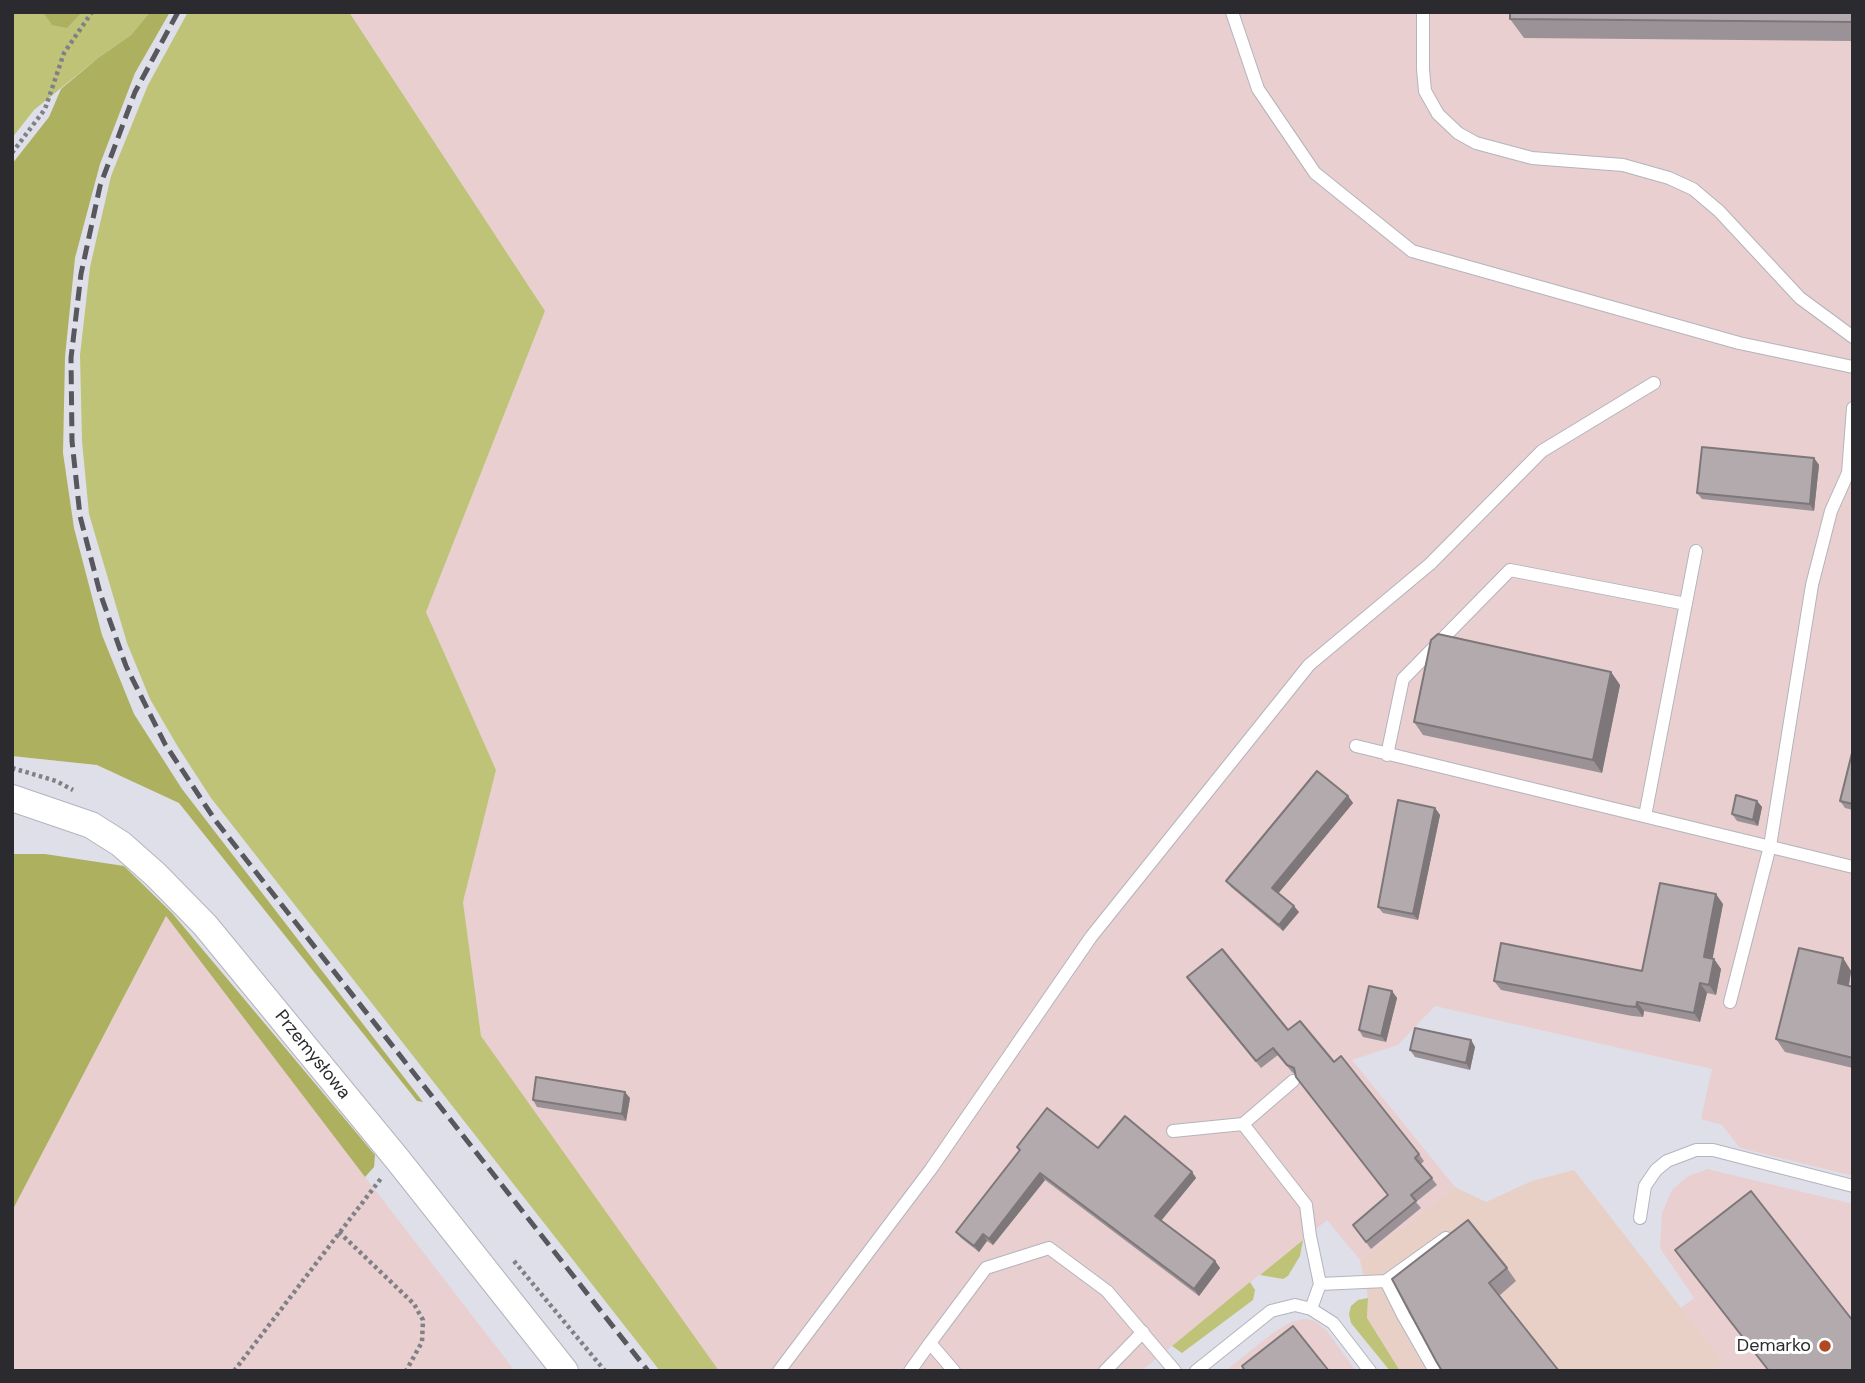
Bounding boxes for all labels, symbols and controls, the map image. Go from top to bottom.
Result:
street label: Przemysłowa [270,1006,354,1104]
place label: Demarko [1737,1335,1811,1357]
marker: Demarko [1817,1338,1833,1354]

